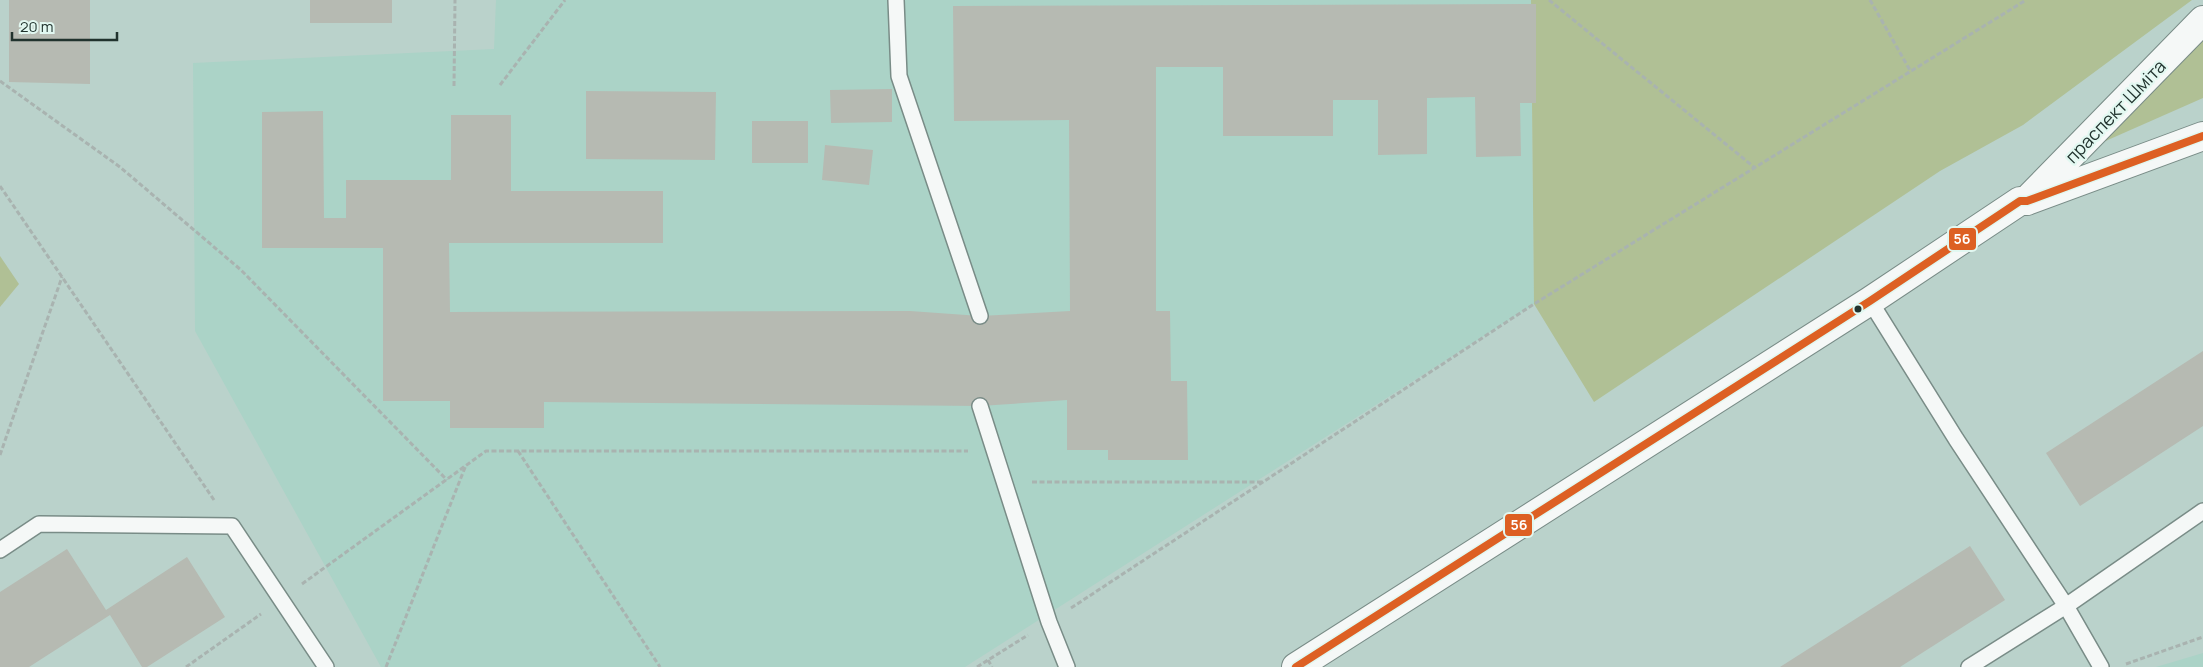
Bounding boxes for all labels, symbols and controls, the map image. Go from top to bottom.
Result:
scale bar [12,10,118,42]
text: 20 m [20,16,53,37]
street label: праспект Шміта [2059,54,2171,168]
line badge: 56 [1948,227,1977,251]
text: 56 [1954,229,1970,248]
unlabelled marker [1853,304,1863,314]
line badge: 56 [1504,513,1533,537]
text: 56 [1511,515,1527,534]

